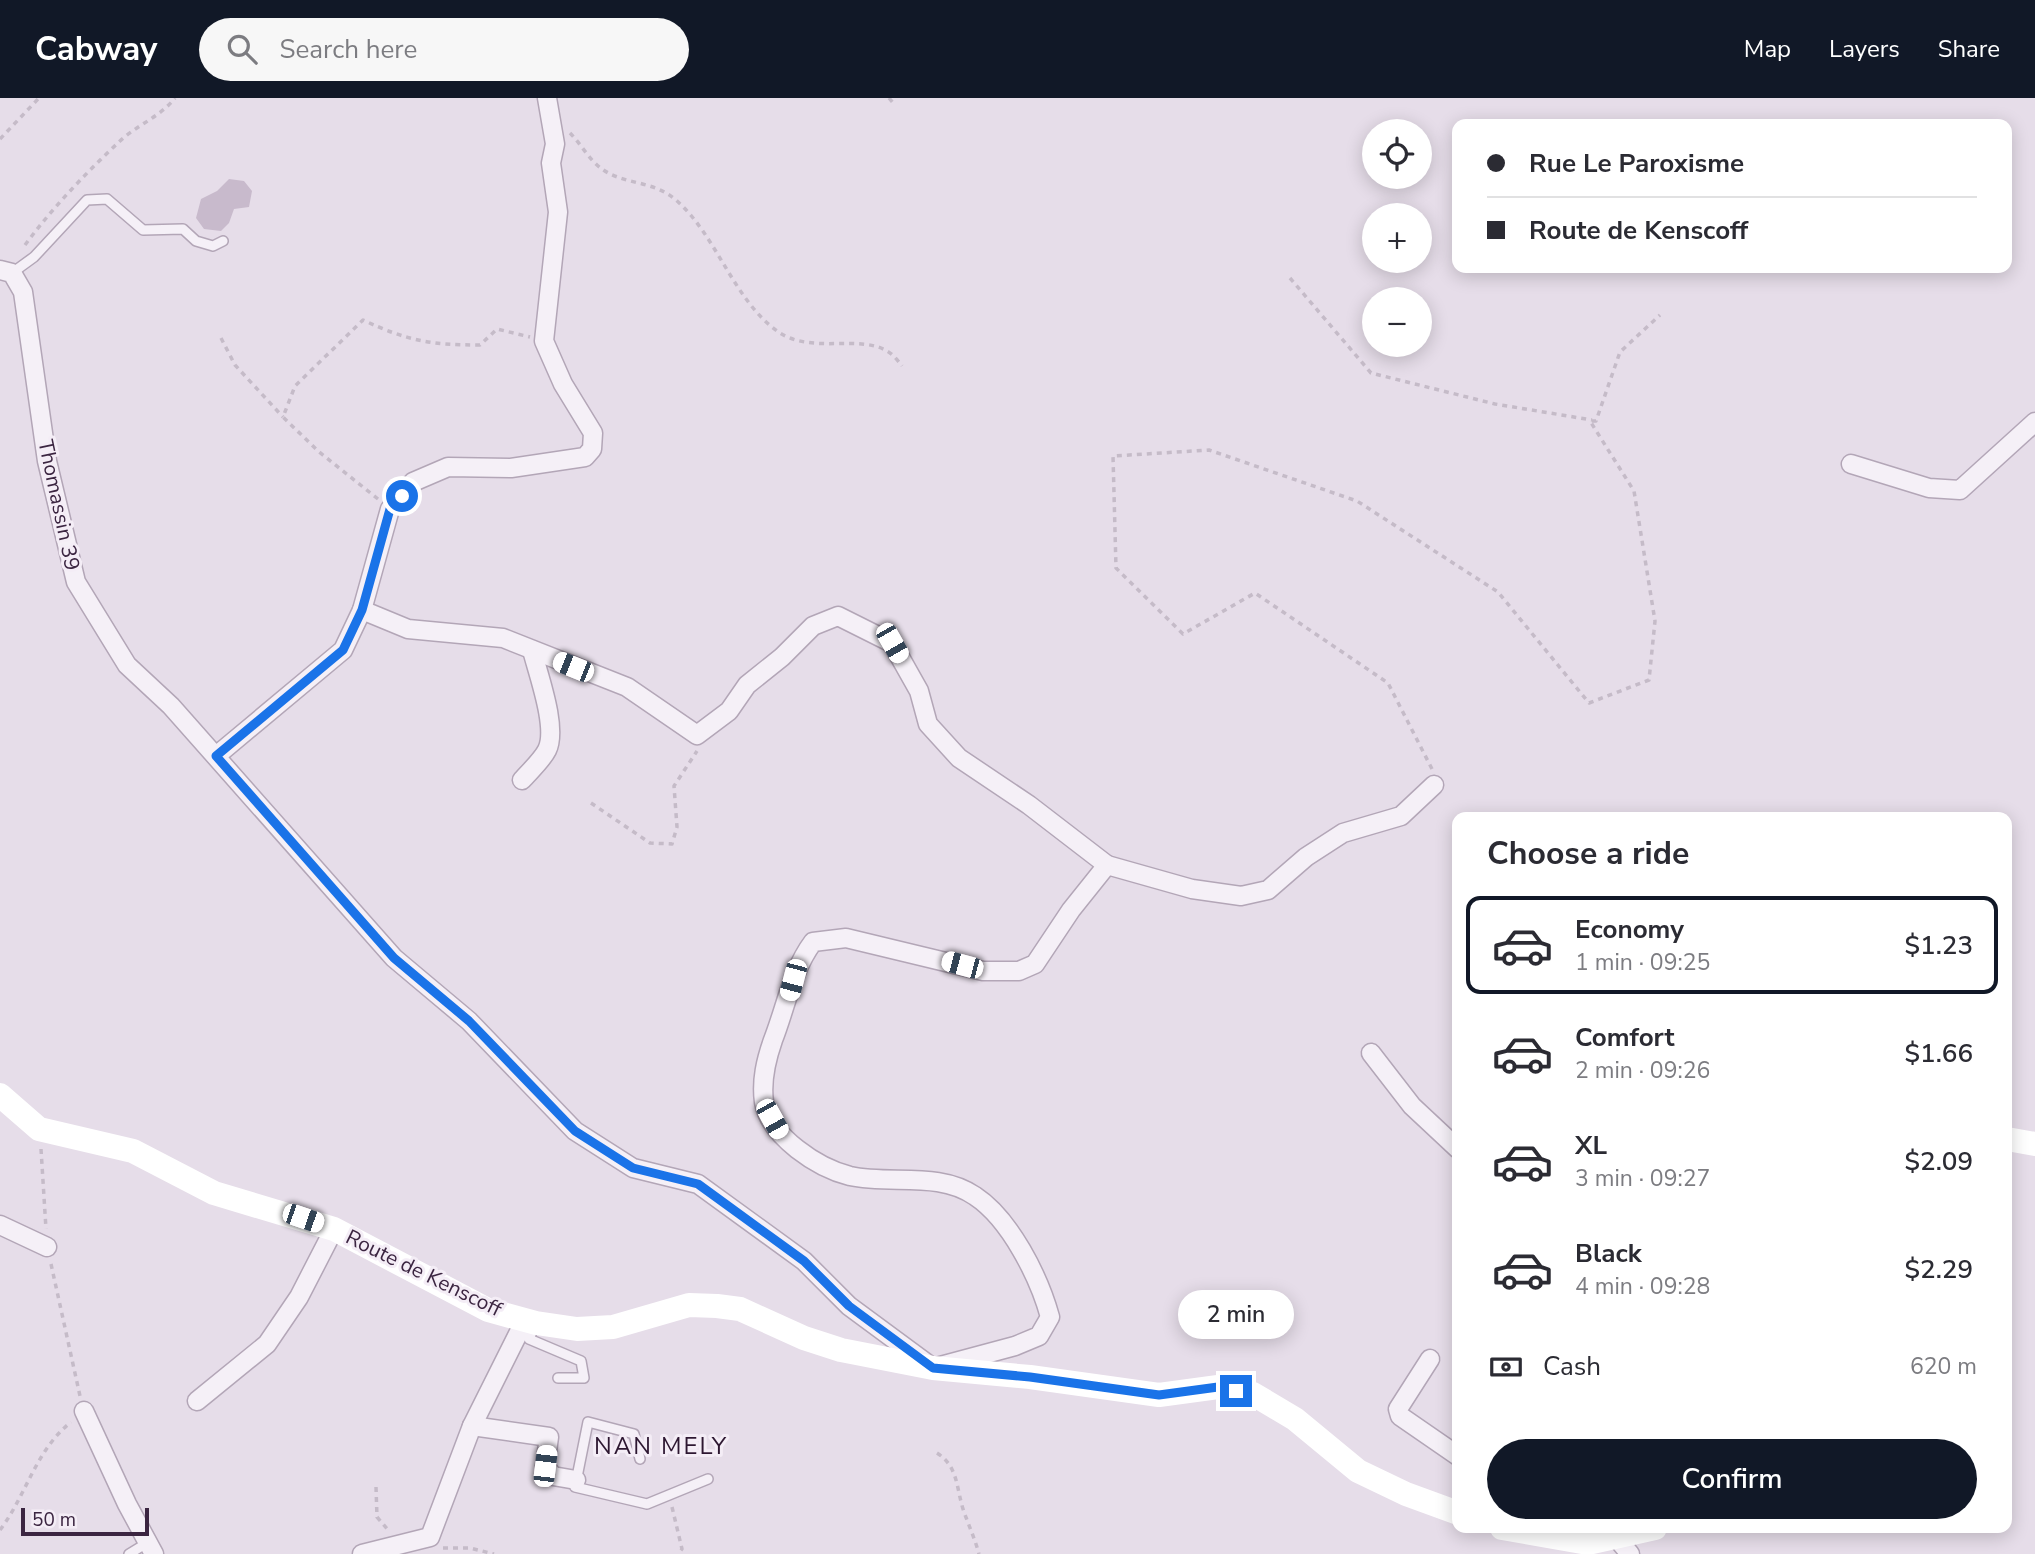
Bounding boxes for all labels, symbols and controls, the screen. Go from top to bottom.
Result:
search box [199,18,689,81]
text: Cabway [35,27,157,72]
icon: search [223,30,261,68]
text: Search here [279,32,417,67]
text: Map [1744,33,1791,65]
text: Layers [1829,33,1900,65]
text: Share [1938,33,2000,65]
map controls [1362,119,1432,357]
button: locate [1362,119,1432,189]
text: Rue Le Paroxisme [1529,146,1744,181]
button: + [1362,203,1432,273]
text: Route de Kenscoff [1529,213,1748,248]
button: − [1362,287,1432,357]
street label: Thomassin 39 [31,437,87,573]
route start [386,480,418,512]
car [873,620,912,666]
car [550,649,597,685]
text: Choose a ride [1487,832,1689,875]
text: Economy [1575,912,1684,947]
icon: car [1491,914,1554,977]
text: $1.23 [1904,928,1973,963]
text: 1 min · 09:25 [1575,947,1710,978]
car [939,949,986,981]
car [778,957,809,1003]
text: Comfort [1575,1020,1675,1055]
icon: car [1491,1022,1554,1085]
text: $1.66 [1904,1036,1973,1071]
text: 2 min · 09:26 [1575,1055,1710,1086]
car [753,1096,792,1142]
text: XL [1575,1128,1607,1163]
icon: car [1491,1130,1554,1193]
text: $2.09 [1904,1144,1973,1179]
text: 3 min · 09:27 [1575,1163,1710,1194]
car [280,1201,327,1235]
street label: Route de Kenscoff [341,1223,508,1323]
text: Black [1575,1236,1642,1271]
icon: car [1491,1238,1554,1301]
text: $2.29 [1904,1252,1973,1287]
text: 4 min · 09:28 [1575,1271,1710,1302]
callout: 2 min [1178,1290,1294,1338]
text: 2 min [1207,1299,1265,1330]
icon: cash [1487,1348,1525,1386]
text: Cash [1543,1349,1601,1384]
text: 620 m [1910,1351,1977,1382]
route end [1220,1375,1252,1407]
district label: NAN MELY [594,1430,728,1462]
button: Confirm [1487,1439,1977,1519]
car [533,1444,558,1488]
scale bar [21,1505,149,1537]
text: 50 m [32,1507,76,1533]

